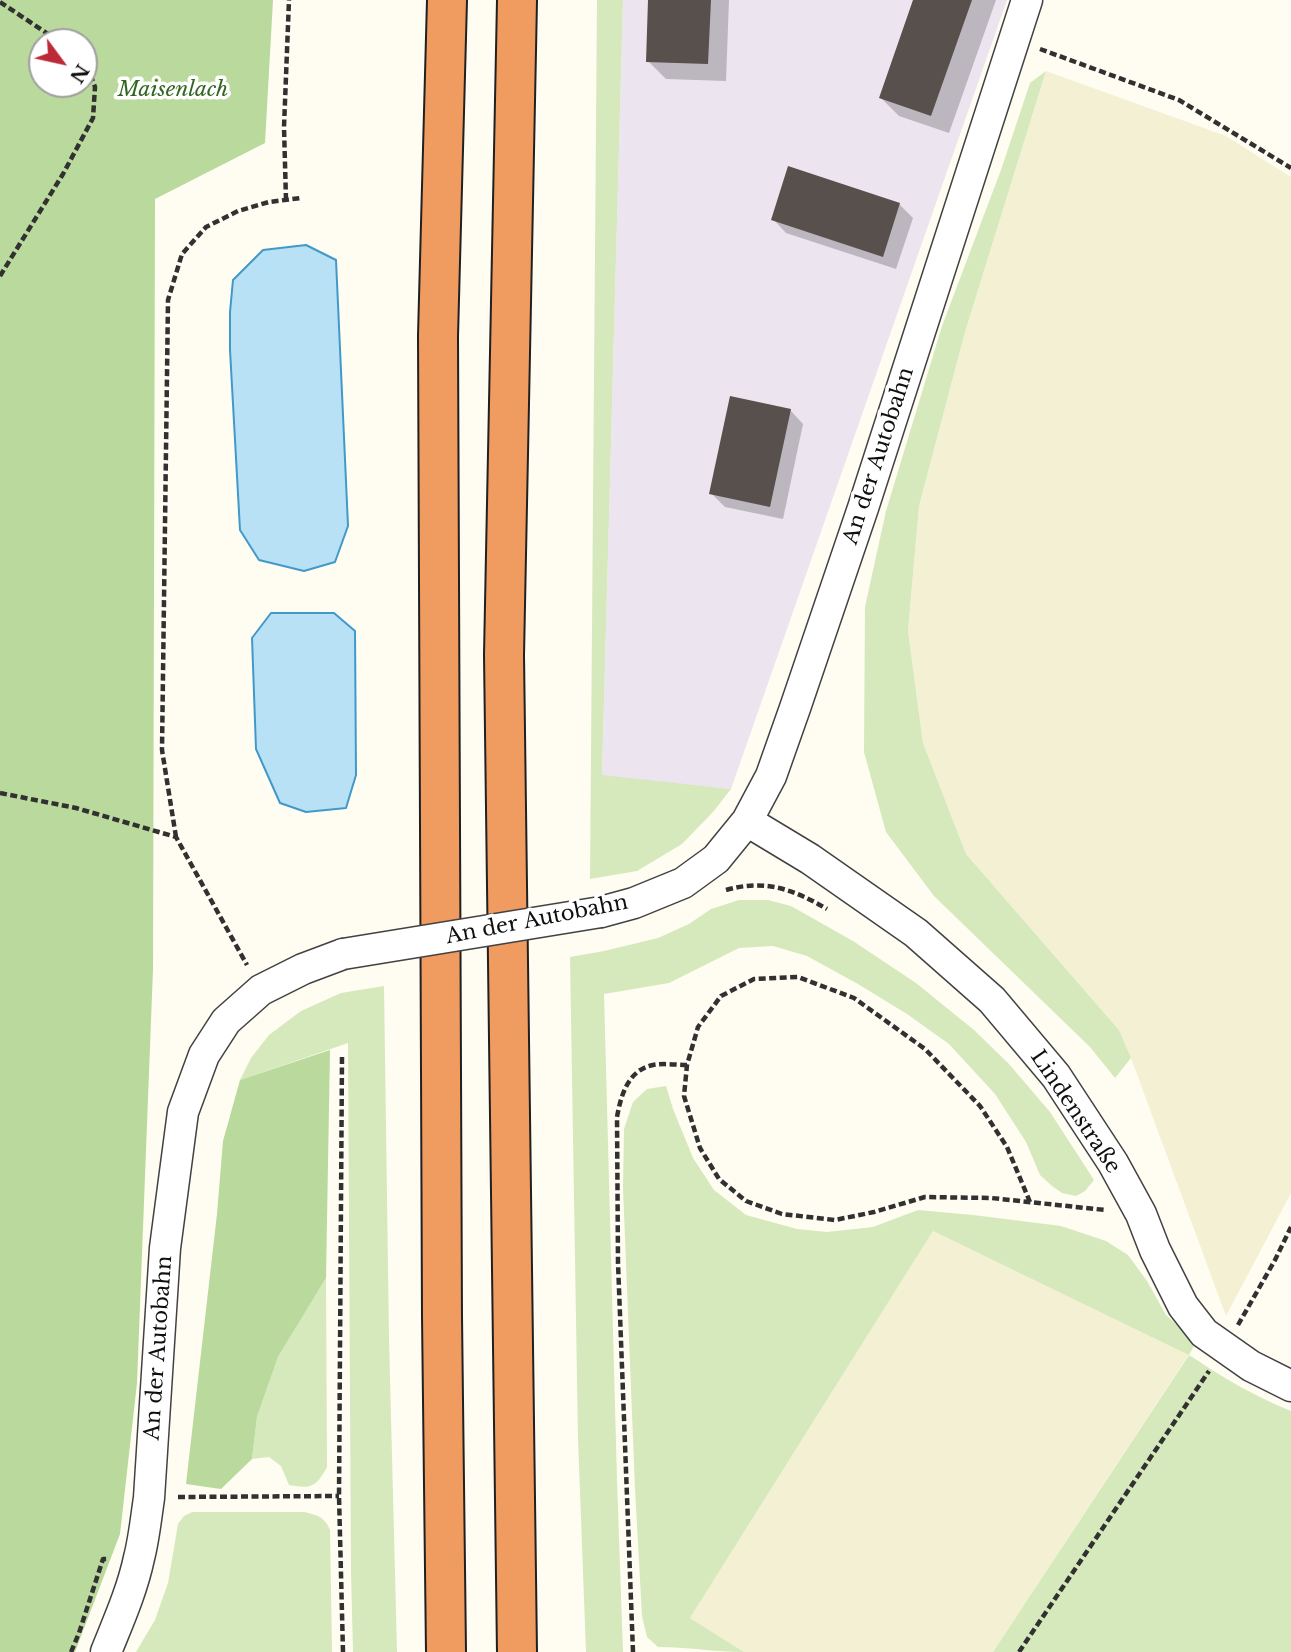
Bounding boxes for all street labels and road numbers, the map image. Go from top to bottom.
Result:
street label: An der Autobahn [838,364,920,548]
street label: An der Autobahn [444,890,630,950]
street label: Lindenstraße [1025,1046,1125,1178]
street label: An der Autobahn [140,1255,178,1441]

